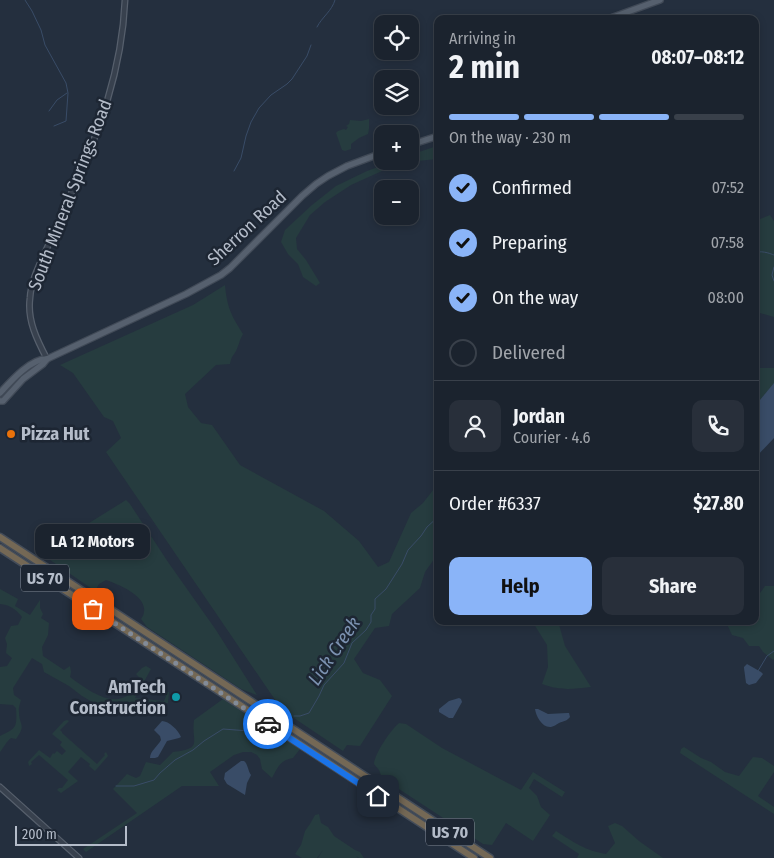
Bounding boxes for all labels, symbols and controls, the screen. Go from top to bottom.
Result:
map controls [374,15,419,225]
button: locate [374,15,419,60]
text: Arriving in [449,29,516,48]
text: 08:07–08:12 [651,46,744,69]
text: 2 min [449,48,520,86]
button: layers [374,70,419,115]
street label: South Mineral Springs Road [23,96,117,294]
button: + [374,125,419,170]
text: On the way · 230 m [449,128,571,147]
icon: check [449,174,477,202]
text: Confirmed [492,176,572,199]
text: 07:52 [712,178,744,197]
button: − [374,180,419,225]
street label: Sherron Road [203,186,291,270]
icon: check [449,229,477,257]
text: Preparing [492,231,567,254]
text: 07:58 [711,233,744,252]
icon: check [449,284,477,312]
text: On the way [492,286,578,309]
text: 08:00 [708,288,744,307]
text: Delivered [492,341,566,364]
button: person [449,400,501,452]
button: phone [692,400,744,452]
text: Jordan [513,405,565,428]
place label: Pizza Hut [21,423,90,445]
marker: Pizza Hut [5,428,17,440]
text: Courier · 4.6 [513,428,591,447]
text: Order #6337 [449,492,541,515]
text: $27.80 [693,492,744,515]
callout: LA 12 Motors [36,524,150,559]
text: LA 12 Motors [51,532,134,551]
button: Help [449,557,592,615]
button: Share [602,557,744,615]
road number: US 70 [21,564,69,592]
pin [72,588,114,630]
icon: bag [79,595,107,623]
water label: Lick Creek [303,612,365,690]
place label: AmTech Construction [70,676,166,719]
marker: AmTech Construction [170,691,182,703]
courier [243,699,293,749]
icon: car [254,710,282,738]
pin [357,775,399,817]
icon: home [364,782,392,810]
road number: US 70 [426,819,474,846]
scale bar [15,823,128,846]
text: 200 m [22,826,57,843]

